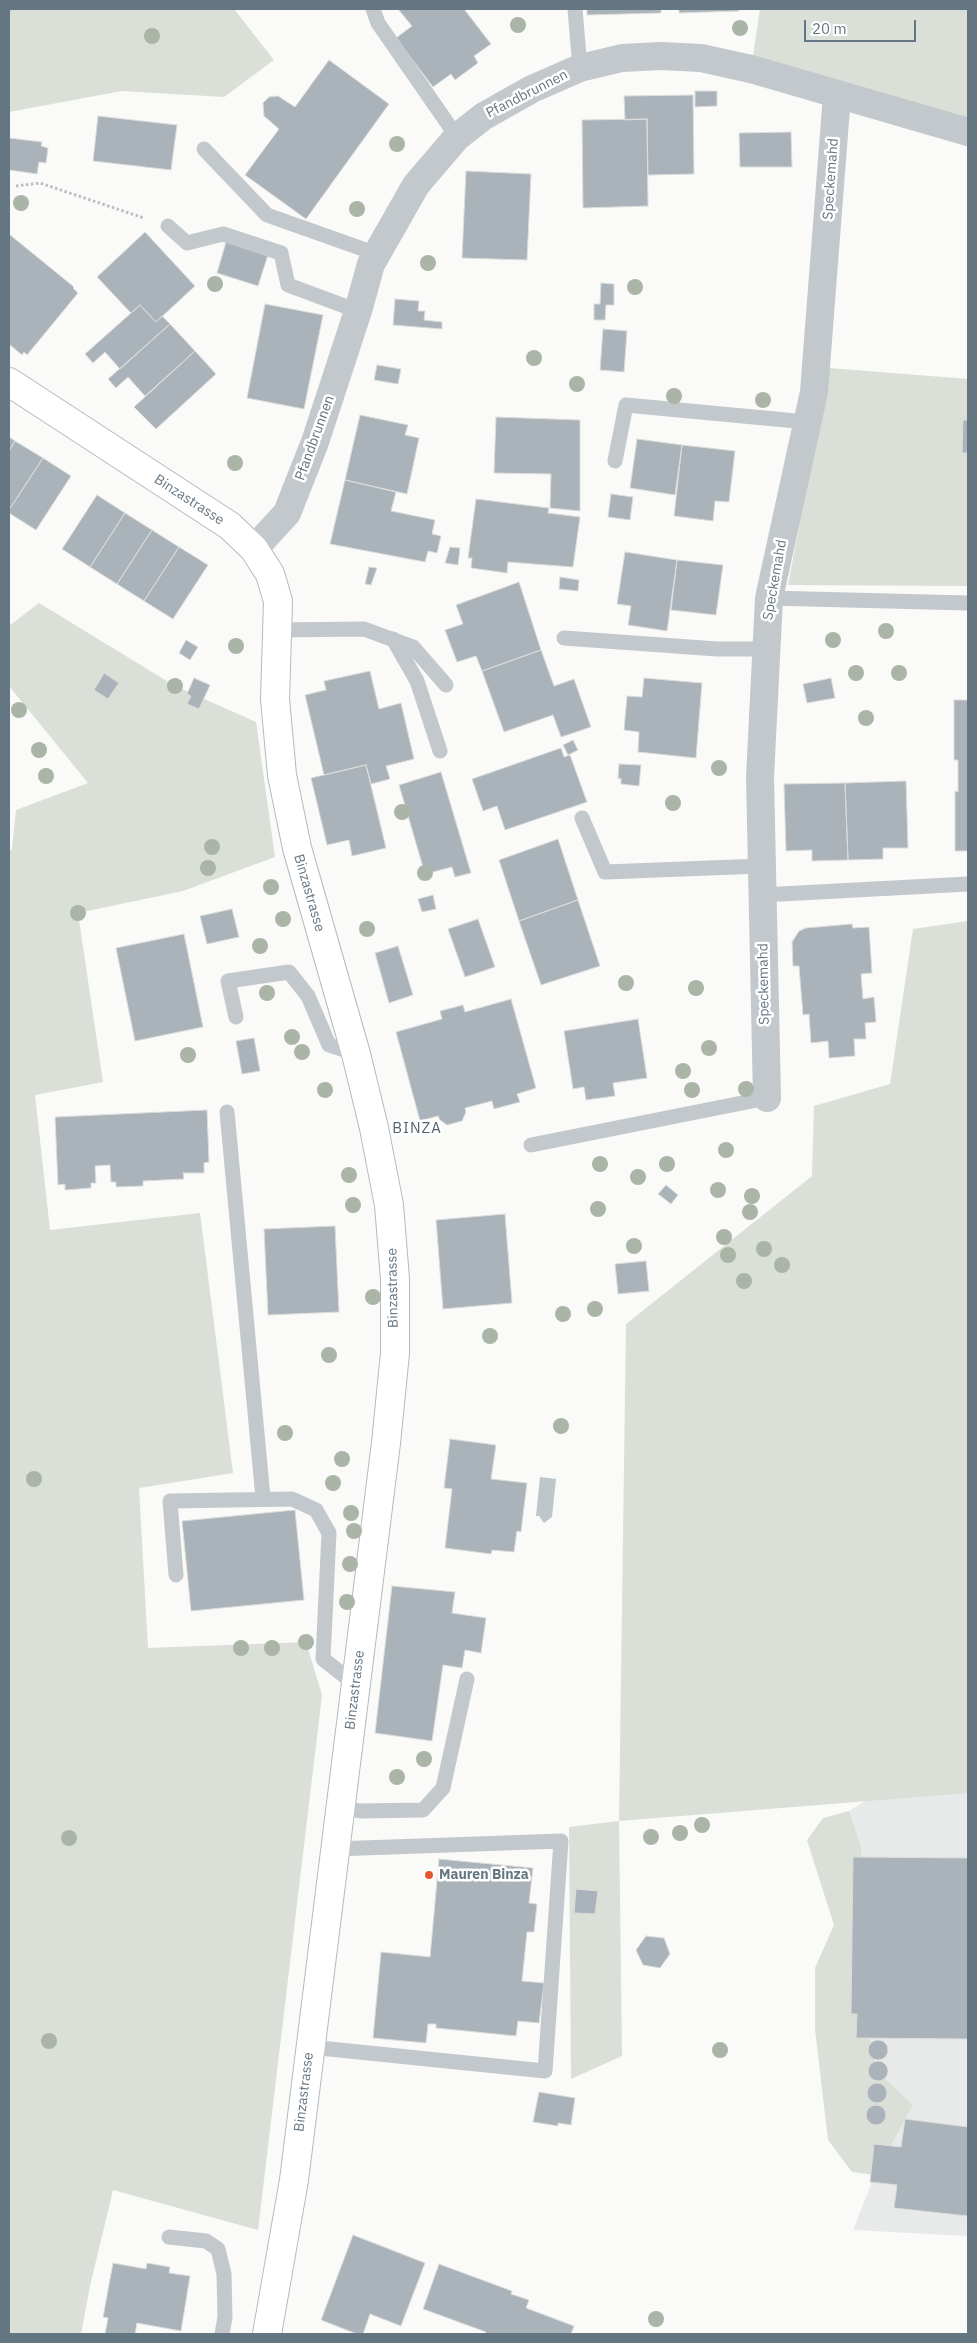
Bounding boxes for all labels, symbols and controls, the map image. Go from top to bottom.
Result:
scale bar [807,10,920,42]
text: 20 m [812,19,847,38]
street label: Pfandbrunnen [483,66,571,122]
street label: Speckemahd [820,138,842,220]
street label: Pfandbrunnen [292,393,338,483]
street label: Binzastrasse [151,471,227,529]
street label: Speckemahd [760,538,790,622]
street label: Binzastrasse [290,852,328,934]
street label: Speckemahd [755,943,773,1025]
district label: BINZA [392,1120,442,1138]
street label: Binzastrasse [384,1248,402,1328]
street label: Binzastrasse [342,1649,368,1731]
place label: Mauren Binza [439,1867,529,1883]
marker: Mauren Binza [423,1869,435,1881]
street label: Binzastrasse [291,2051,317,2133]

